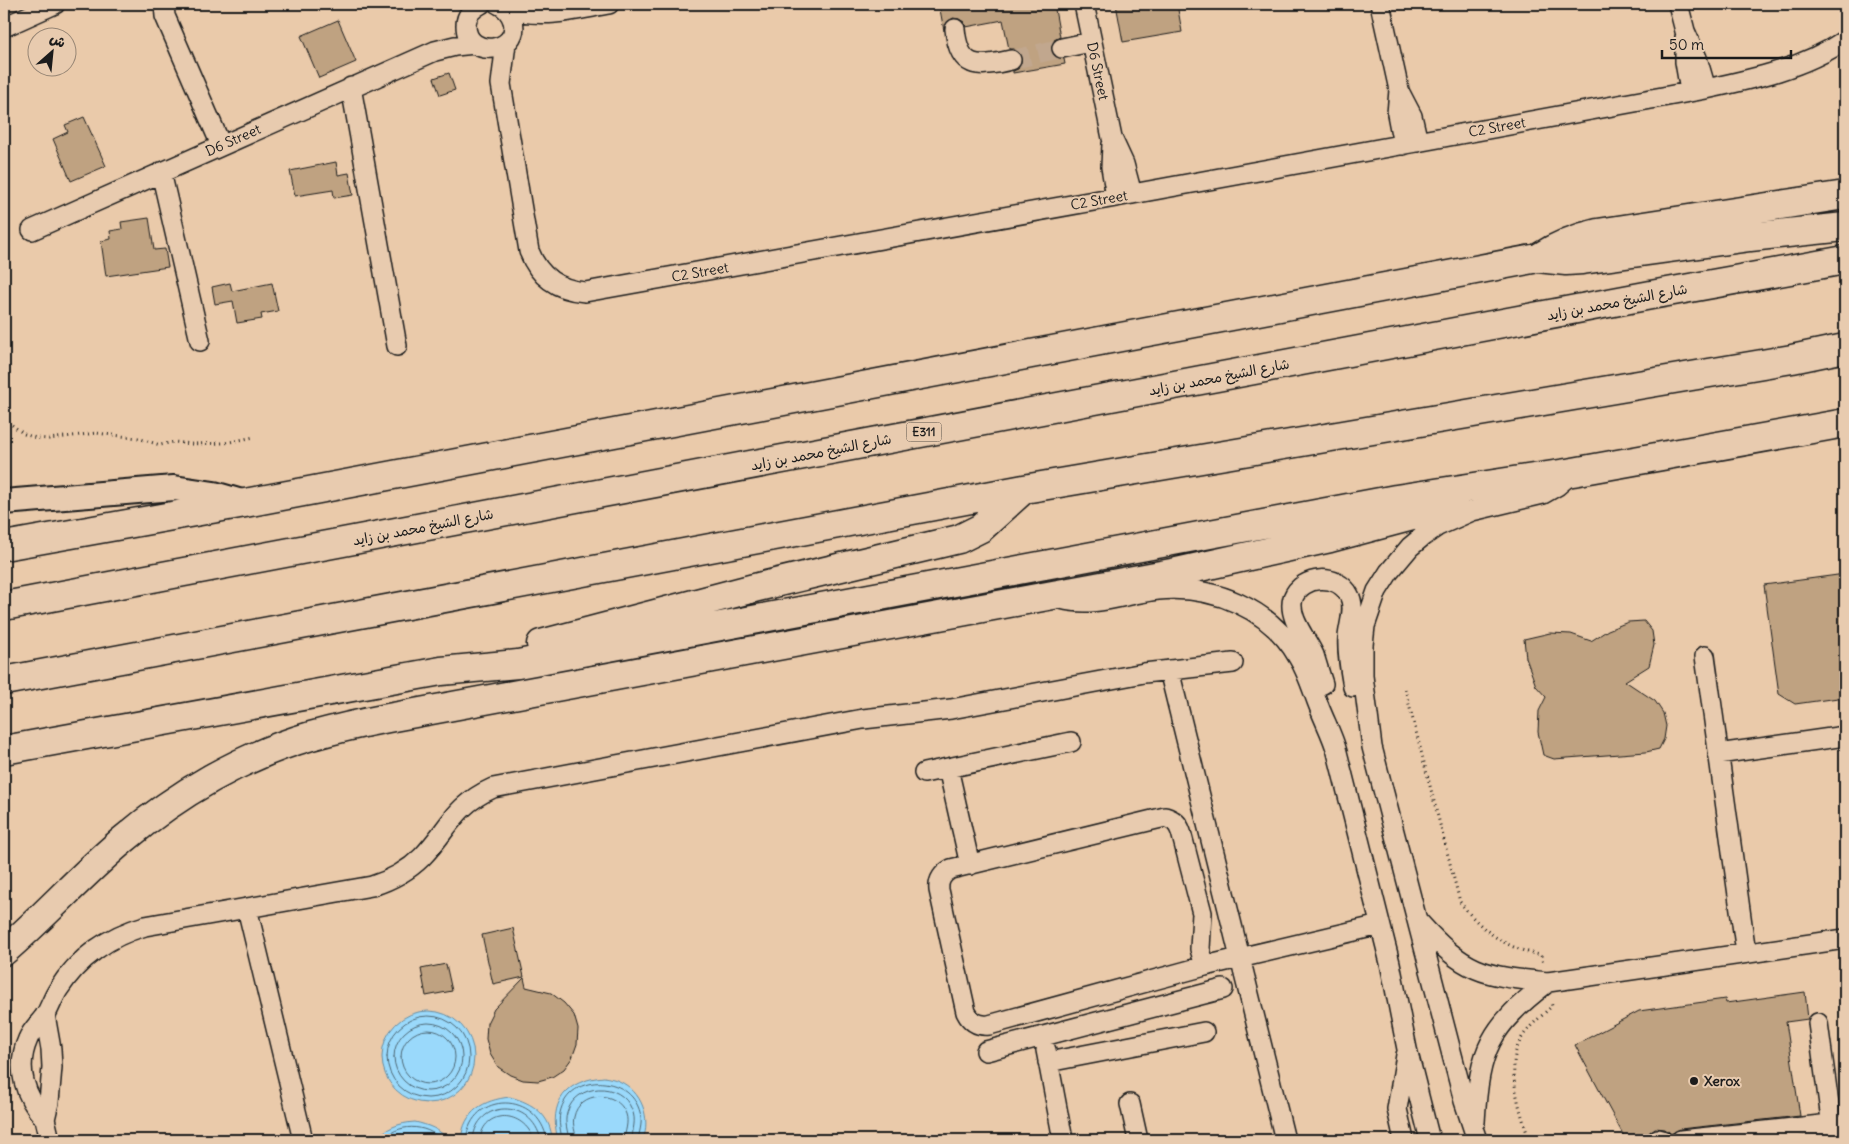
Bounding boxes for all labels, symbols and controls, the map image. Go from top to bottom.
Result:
north arrow [28,28,78,78]
scale bar [1662,28,1790,60]
text: ش [47,29,69,52]
text: 50 m [1669,35,1704,54]
street label: D6 Street [1083,40,1113,102]
street label: C2 Street [1467,113,1527,141]
street label: D6 Street [203,120,264,160]
street label: C2 Street [1069,186,1129,214]
street label: C2 Street [670,258,730,286]
street label: شارع الشيخ محمد بن زايد [1545,280,1689,325]
street label: شارع الشيخ محمد بن زايد [1147,355,1291,400]
road number: E311 [906,422,942,442]
street label: شارع الشيخ محمد بن زايد [749,430,893,475]
street label: شارع الشيخ محمد بن زايد [351,505,495,550]
place label: Xerox [1704,1072,1740,1090]
marker: Xerox [1688,1075,1700,1087]

